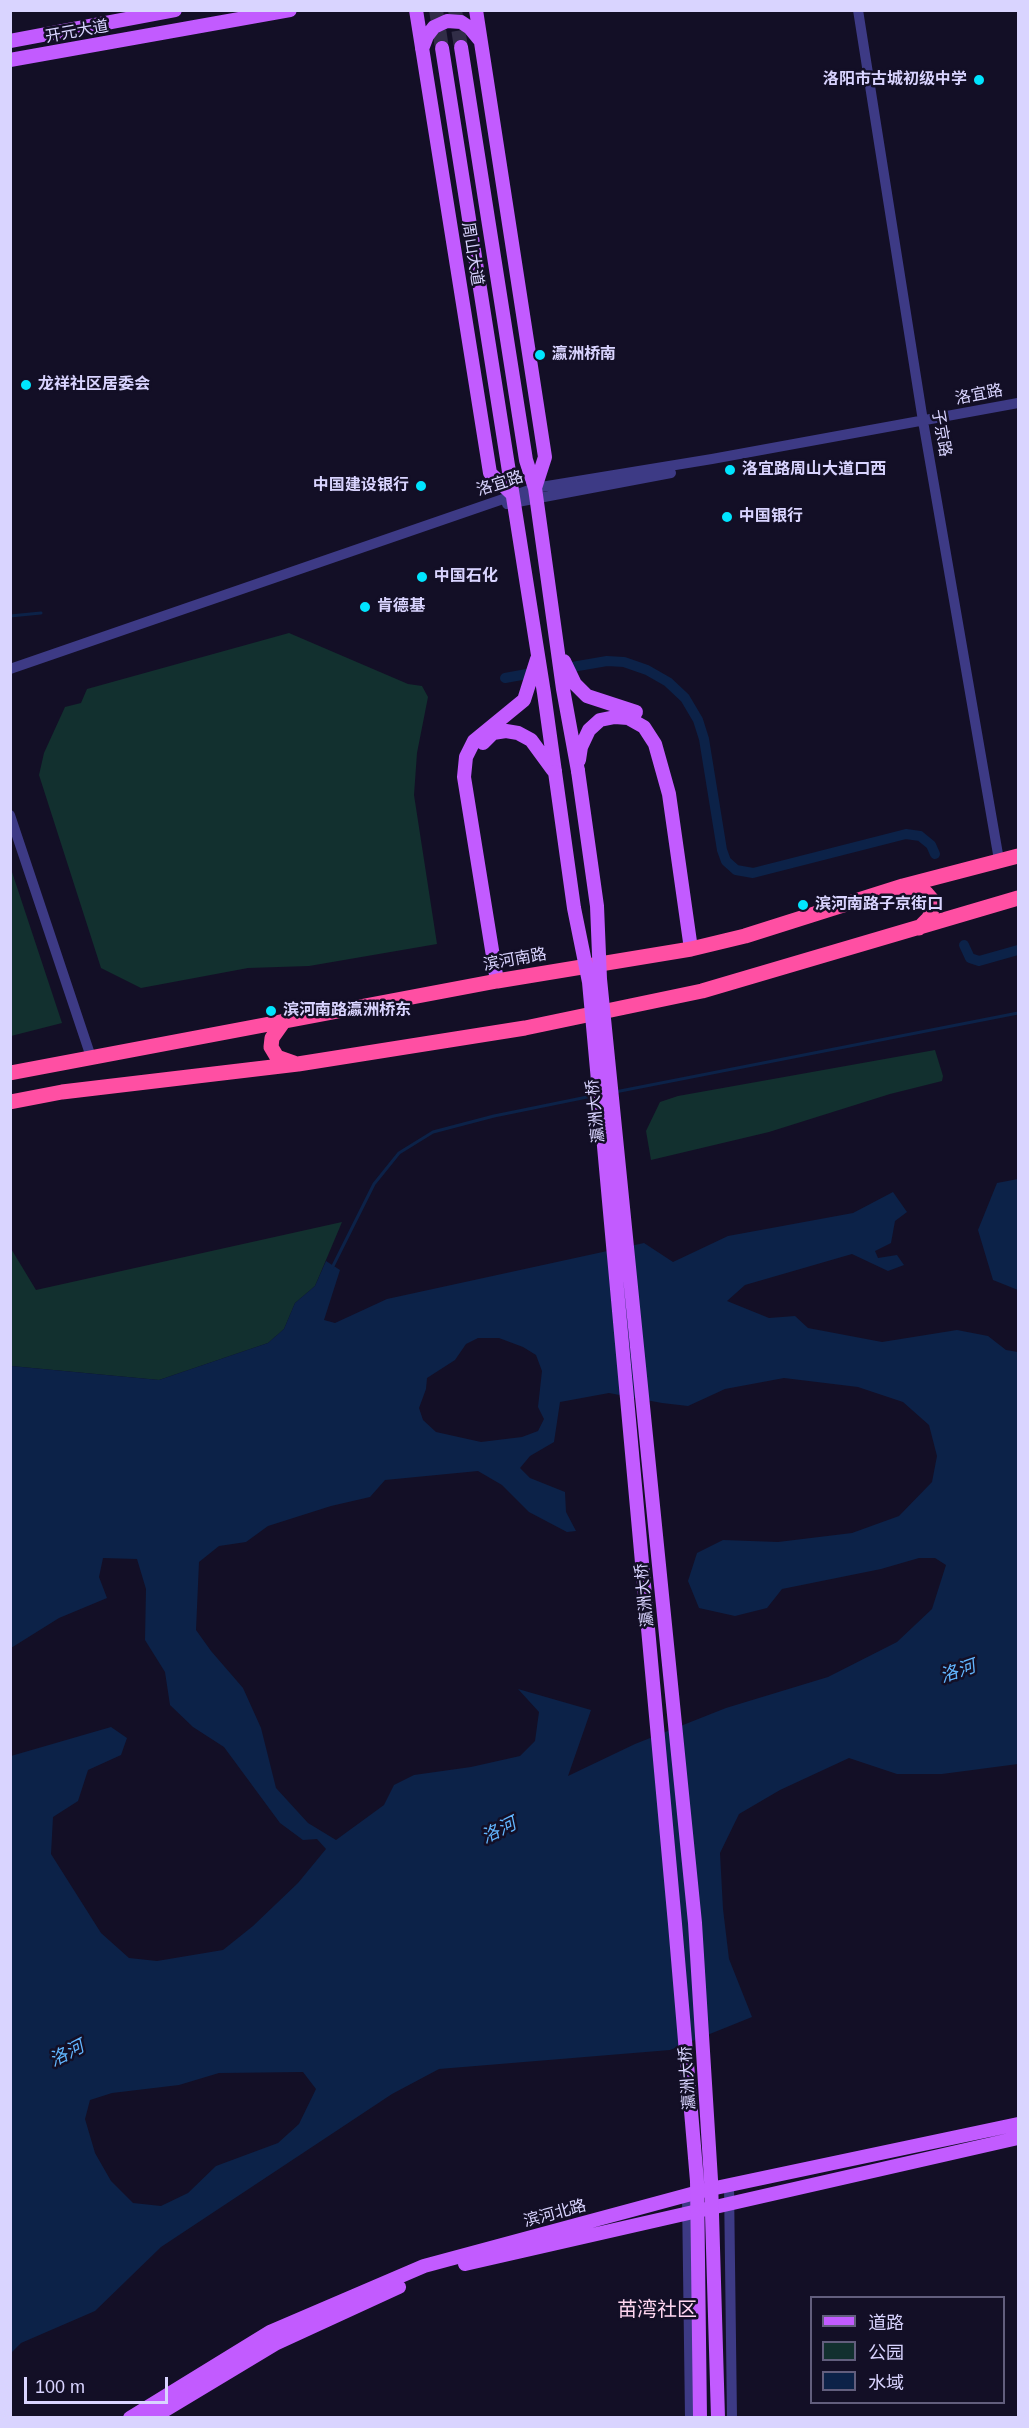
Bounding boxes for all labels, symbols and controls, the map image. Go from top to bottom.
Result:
street label: 开元大道 [44,17,110,47]
place label: 洛阳市古城初级中学 [823,70,967,90]
marker: 洛阳市古城初级中学 [972,73,986,87]
street label: 周山大道 [458,221,486,287]
place label: 瀛洲桥南 [552,345,616,365]
marker: 瀛洲桥南 [533,348,547,362]
place label: 龙祥社区居委会 [38,375,150,395]
marker: 龙祥社区居委会 [19,378,33,392]
street label: 洛宜路 [954,381,1004,409]
street label: 子京路 [927,408,955,458]
place label: 洛宜路周山大道口西 [742,460,886,480]
marker: 洛宜路周山大道口西 [723,463,737,477]
street label: 洛宜路 [474,467,526,501]
place label: 中国建设银行 [313,476,409,496]
marker: 中国建设银行 [414,479,428,493]
place label: 中国银行 [739,507,803,527]
marker: 中国银行 [720,510,734,524]
place label: 中国石化 [434,567,498,587]
marker: 中国石化 [415,570,429,584]
place label: 肯德基 [377,597,425,617]
marker: 肯德基 [358,600,372,614]
place label: 滨河南路子京街口 [815,895,943,915]
marker: 滨河南路子京街口 [796,898,810,912]
street label: 滨河南路 [482,945,548,975]
place label: 滨河南路瀛洲桥东 [283,1001,411,1021]
marker: 滨河南路瀛洲桥东 [264,1004,278,1018]
street label: 瀛洲大桥 [583,1078,609,1144]
street label: 瀛洲大桥 [632,1562,658,1628]
water label: 洛河 [937,1656,979,1688]
water label: 洛河 [478,1813,520,1849]
water label: 洛河 [46,2036,88,2072]
street label: 瀛洲大桥 [676,2045,700,2111]
street label: 滨河北路 [522,2196,588,2232]
legend [810,2296,1005,2404]
district label: 苗湾社区 [617,2298,697,2322]
text: 道路 [868,2313,904,2333]
text: 公园 [868,2343,904,2363]
scale bar [27,2365,171,2403]
text: 水域 [868,2373,904,2393]
text: 100 m [35,2377,85,2397]

